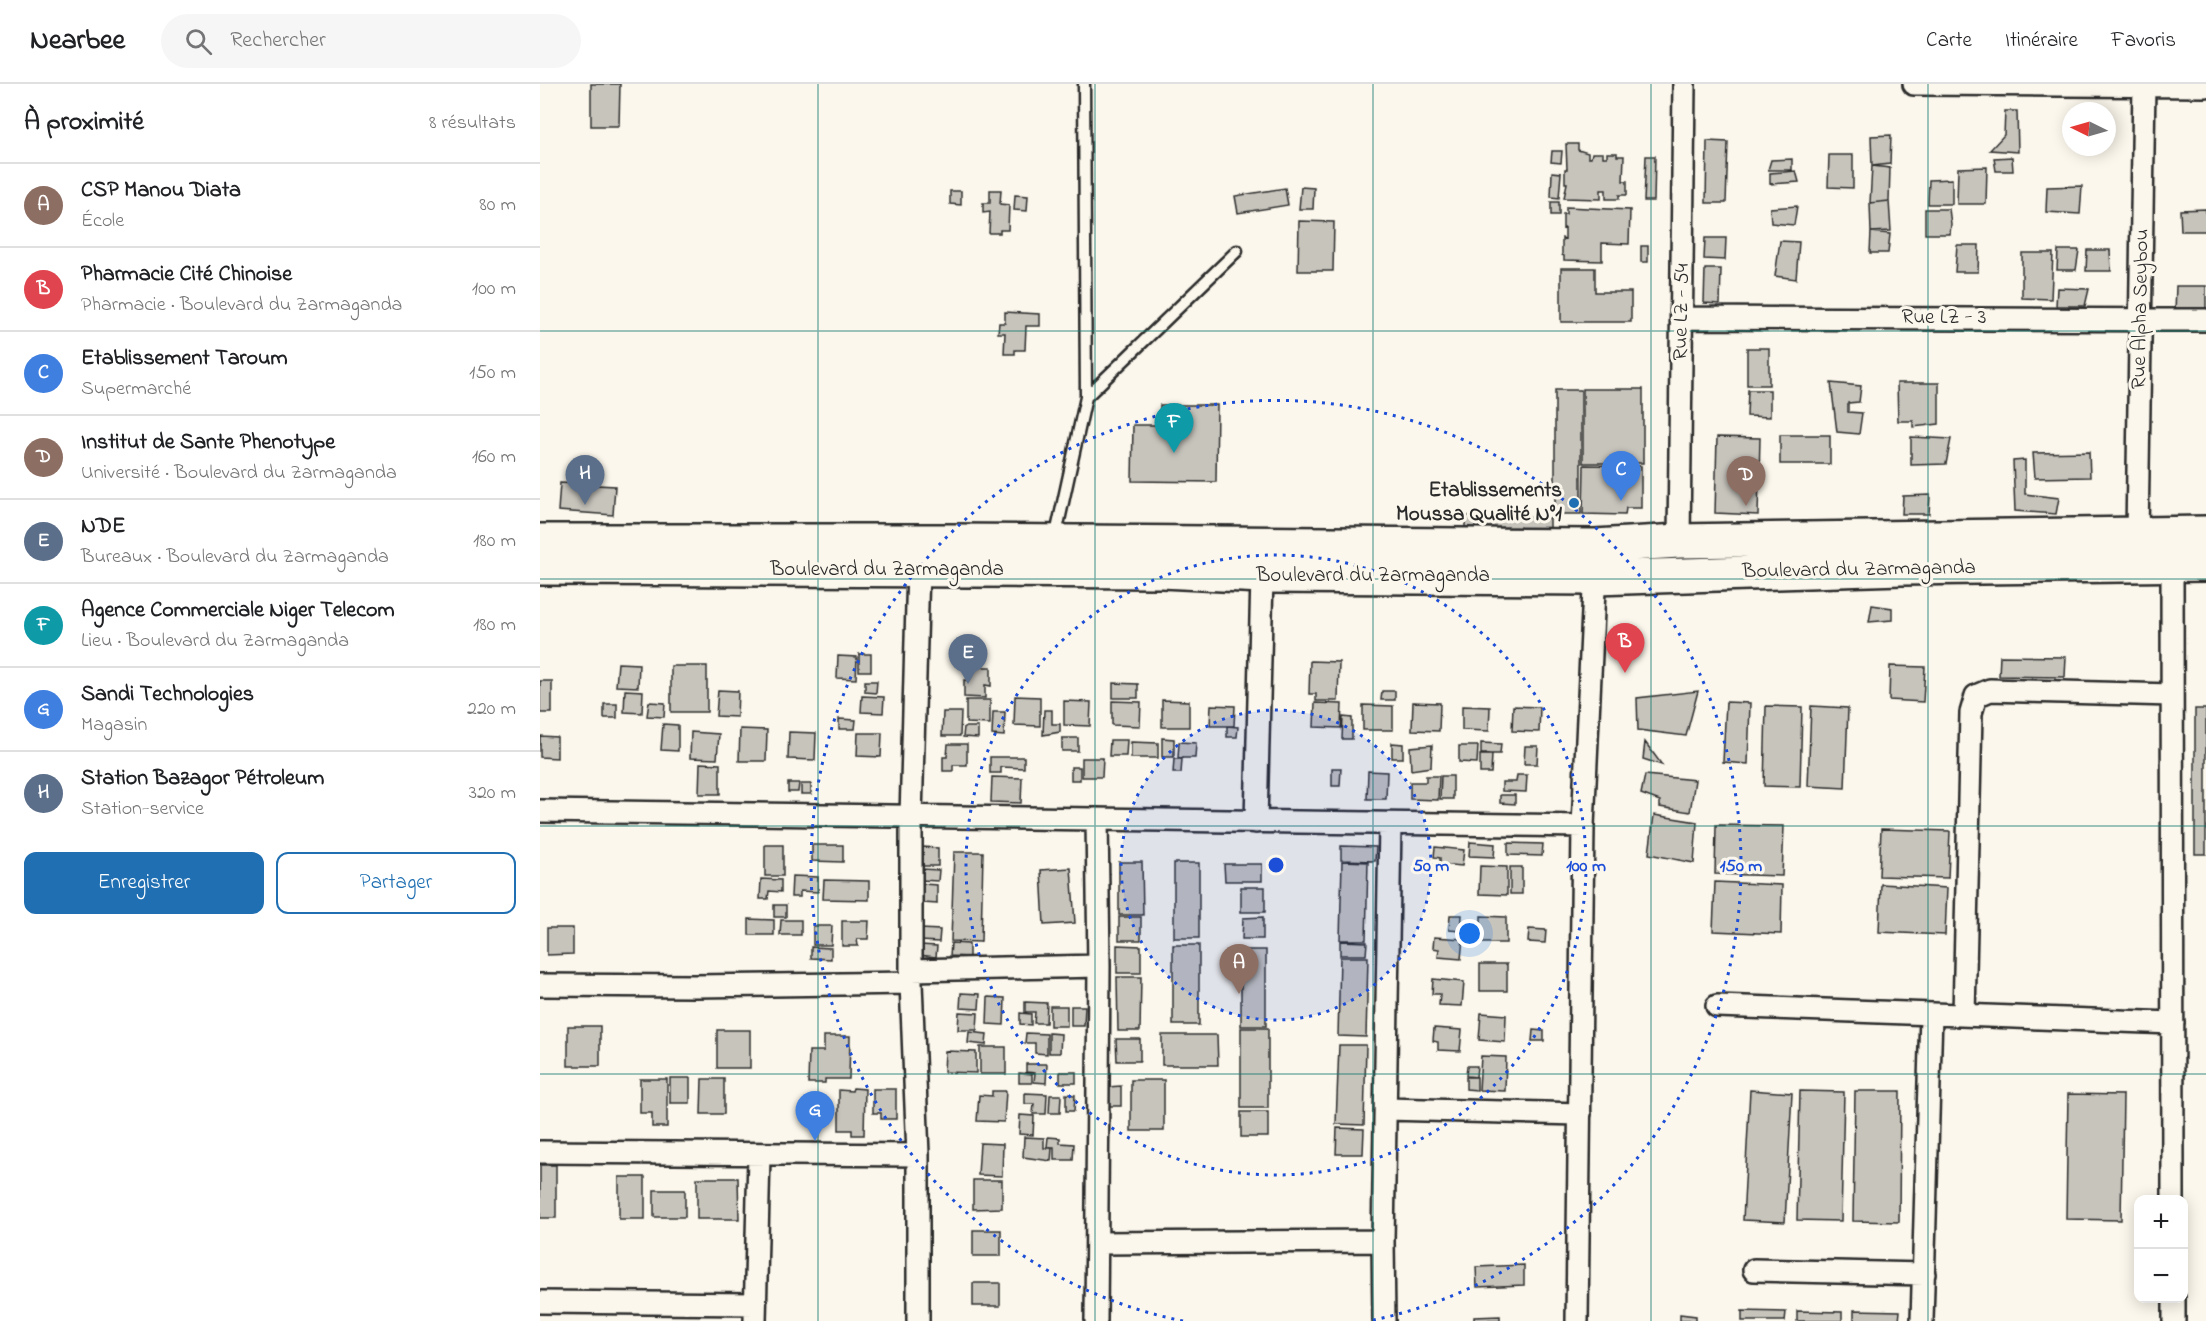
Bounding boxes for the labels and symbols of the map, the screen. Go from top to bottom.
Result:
north arrow [2062,102,2116,156]
street label: Rue Alpha Seybou [2125,228,2159,390]
street label: Rue LZ - 54 [1666,263,1698,361]
street label: Rue LZ - 3 [1902,303,1986,333]
pin: F [1154,404,1194,453]
pin: C [1602,452,1640,501]
pin: H [566,456,604,505]
pin: D [1726,456,1766,506]
place label: Etablissements Moussa Qualité N°1 [1396,476,1562,530]
marker: Etablissements Moussa Qualité N°1 [1567,496,1581,510]
street label: Boulevard du Zarmaganda [1741,553,1976,589]
street label: Boulevard du Zarmaganda [769,555,1004,587]
street label: Boulevard du Zarmaganda [1255,561,1490,593]
pin: B [1606,624,1644,673]
pin: E [948,634,988,684]
text: 50 m [1413,854,1449,880]
text: 100 m [1566,854,1606,880]
text: 150 m [1720,854,1762,880]
centre of rings [1266,855,1286,875]
your location [1455,919,1484,948]
pin: A [1220,944,1258,994]
pin: G [796,1092,834,1141]

